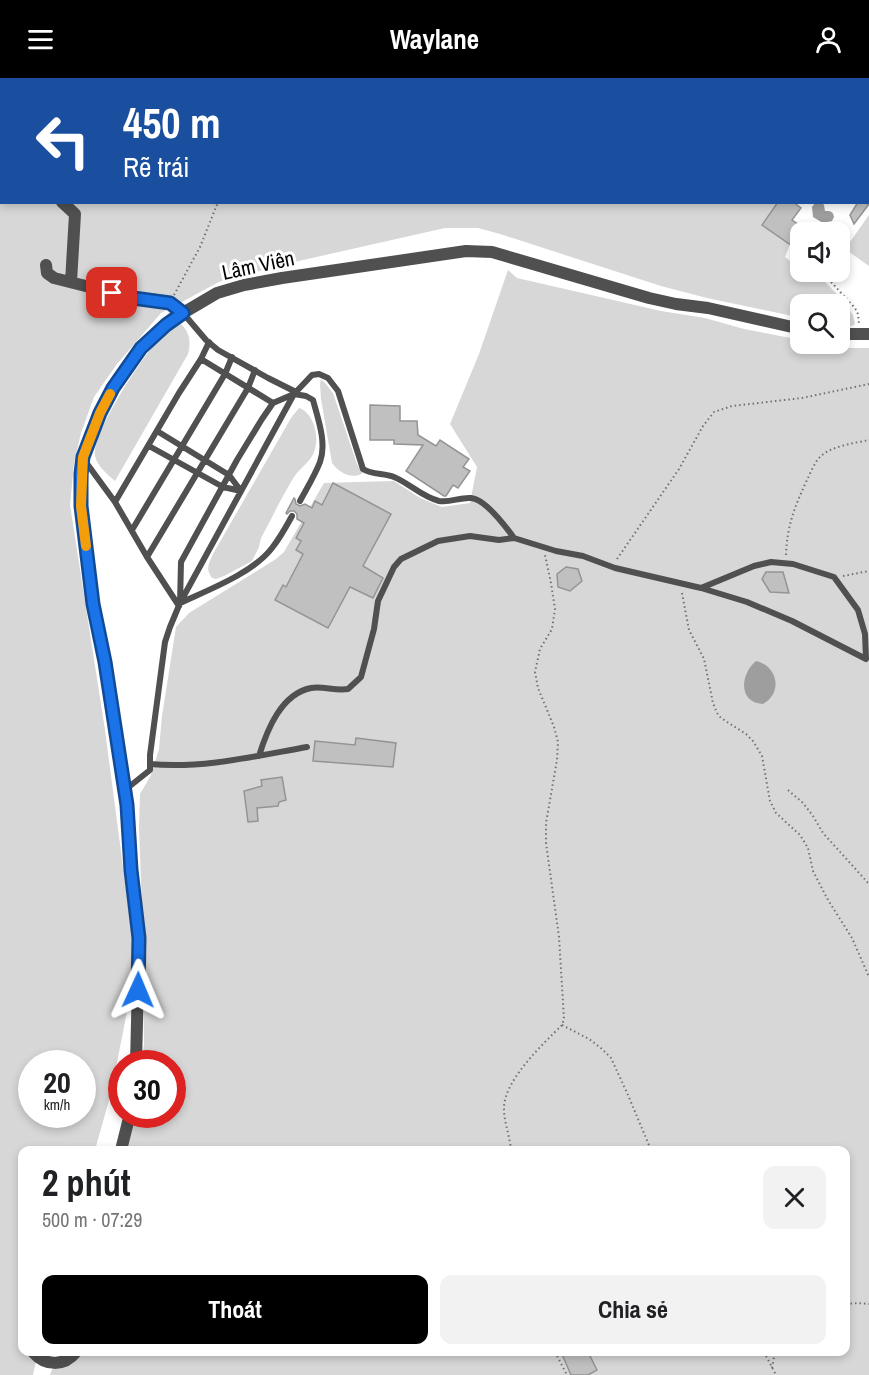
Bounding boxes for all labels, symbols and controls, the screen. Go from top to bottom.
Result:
text: Waylane [390,21,479,57]
icon: menu [24,23,57,56]
icon: person [812,23,845,56]
text: 450 m [123,95,221,151]
icon: left [24,102,102,180]
text: Rẽ trái [123,149,189,185]
map controls [790,222,850,354]
button: sound [790,222,850,282]
street label: Lâm Viên [219,243,297,287]
pin [86,267,137,318]
icon: arrive [95,276,128,309]
button: search [790,294,850,354]
position arrow [106,958,170,1022]
speed limit sign: 30 [108,1050,186,1128]
text: 20 [43,1062,71,1102]
text: km/h [44,1094,70,1115]
text: 2 phút [42,1159,131,1207]
button: close [763,1166,826,1229]
text: 500 m · 07:29 [42,1206,142,1233]
button: Thoát [42,1275,428,1344]
button: Chia sẻ [440,1275,826,1344]

